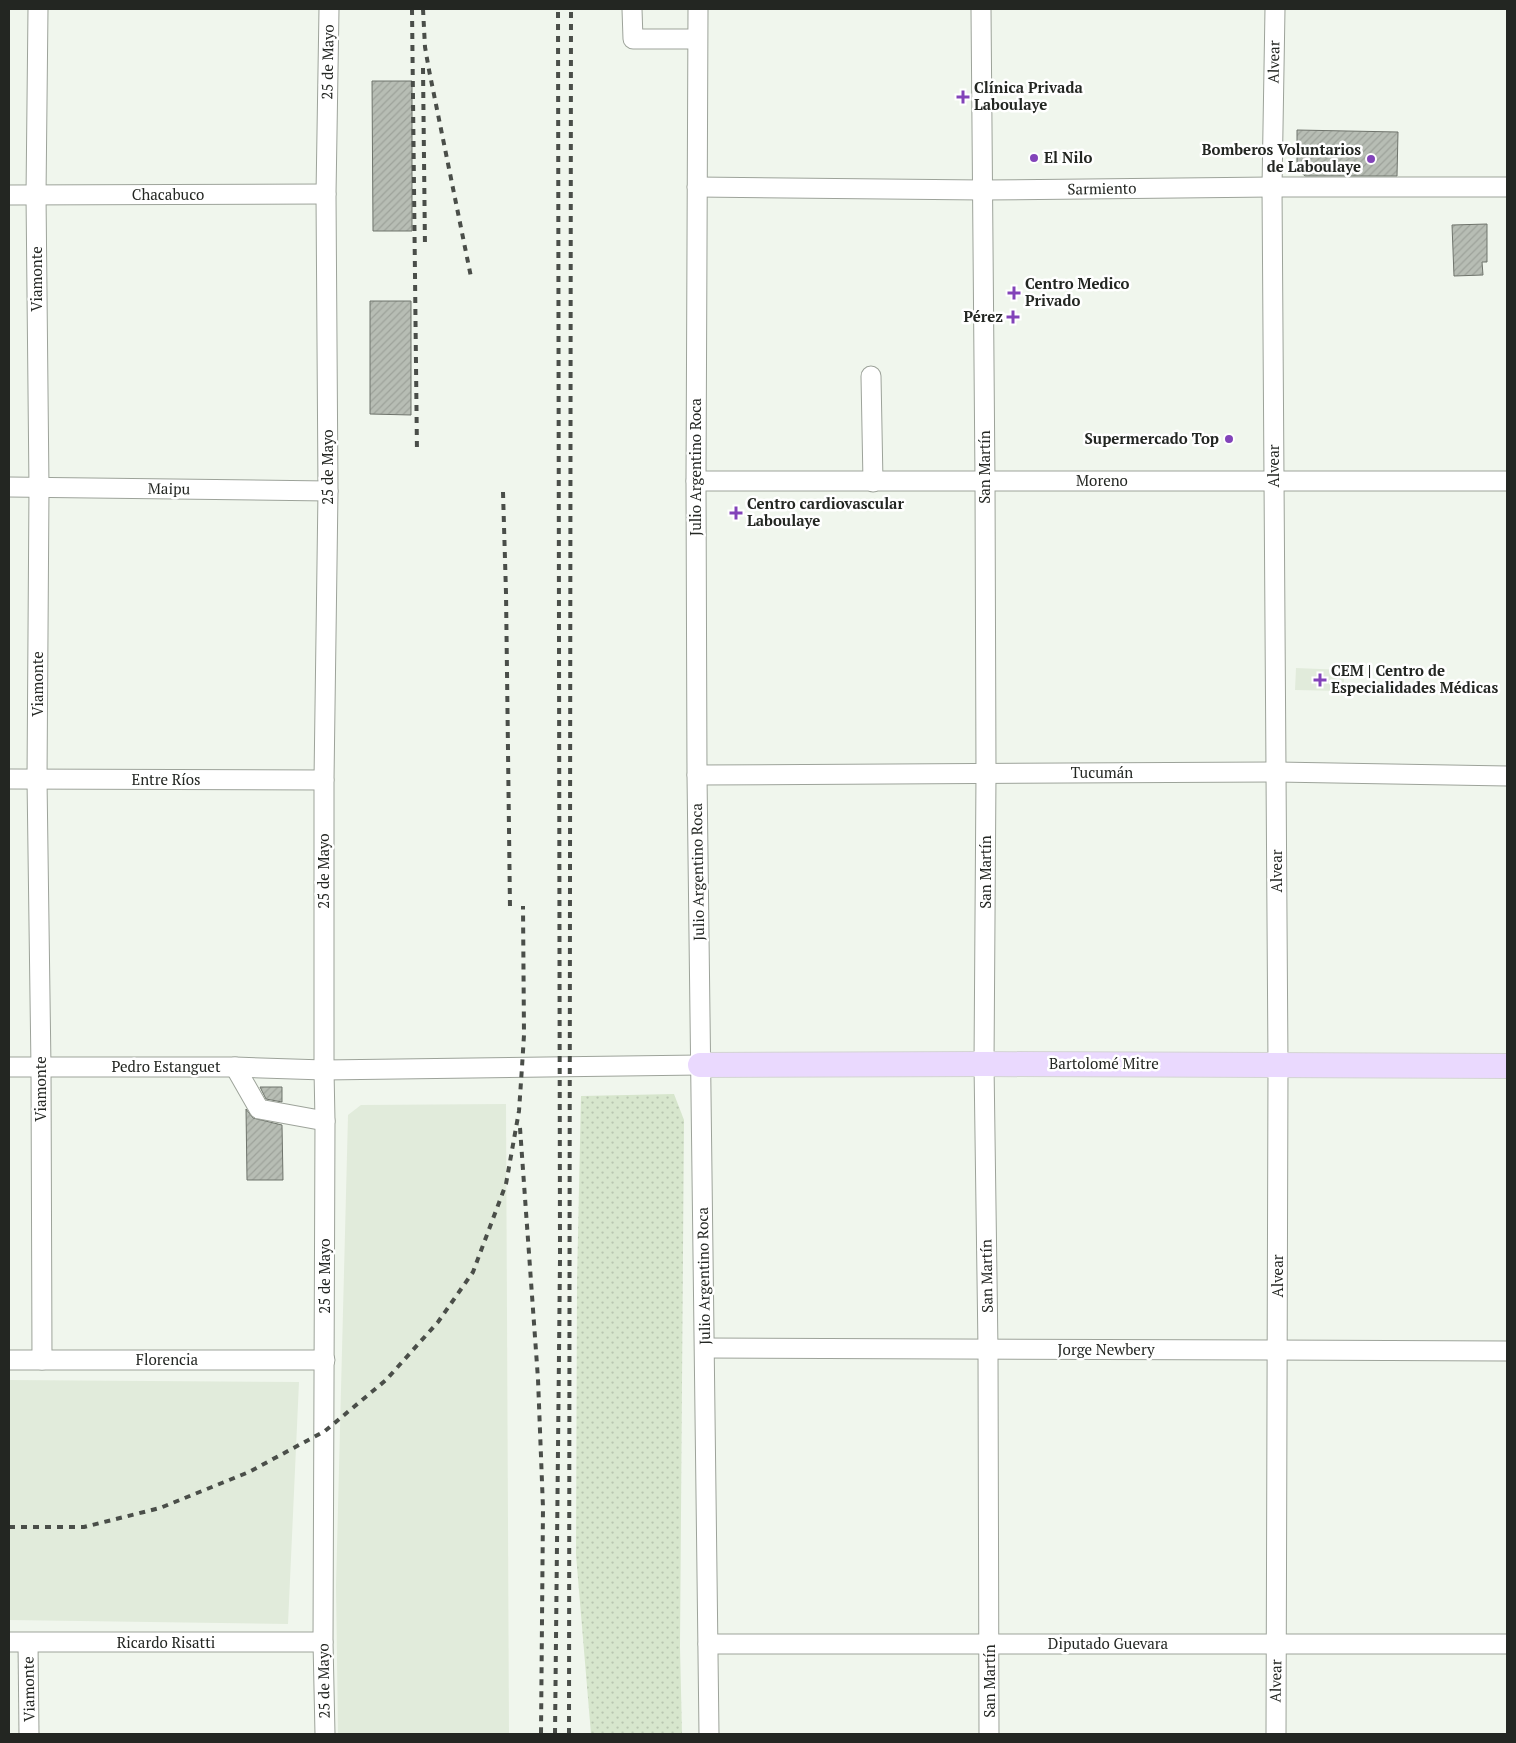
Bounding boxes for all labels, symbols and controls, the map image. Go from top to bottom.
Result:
street label: 25 de Mayo [316,24,338,100]
street label: Alvear [1263,40,1283,84]
place label: Clínica Privada Laboulaye [974,77,1083,114]
marker: Clínica Privada Laboulaye [956,90,970,104]
place label: Bomberos Voluntarios de Laboulaye [1202,139,1361,176]
place label: El Nilo [1044,147,1092,167]
marker: El Nilo [1028,152,1040,164]
marker: Bomberos Voluntarios de Laboulaye [1365,153,1377,165]
street label: Sarmiento [1067,177,1137,199]
street label: Chacabuco [132,184,204,204]
street label: Viamonte [26,246,46,312]
place label: Centro Medico Privado [1025,273,1130,310]
marker: Centro Medico Privado [1007,286,1021,300]
place label: Pérez [964,306,1003,326]
marker: Pérez [1007,311,1019,323]
street label: Julio Argentino Roca [685,398,705,536]
place label: Supermercado Top [1084,428,1219,448]
street label: 25 de Mayo [317,429,337,505]
street label: San Martín [974,430,994,504]
marker: Supermercado Top [1223,433,1235,445]
street label: Alvear [1263,444,1283,487]
street label: Moreno [1076,470,1128,490]
street label: Maipu [148,478,191,498]
place label: Centro cardiovascular Laboulaye [747,493,904,530]
marker: Centro cardiovascular Laboulaye [729,506,743,520]
street label: Viamonte [27,651,47,717]
place label: CEM | Centro de Especialidades Médicas [1331,660,1498,697]
marker: CEM | Centro de Especialidades Médicas [1313,673,1327,687]
street label: Tucumán [1071,762,1133,782]
street label: Entre Ríos [131,769,201,789]
street label: Julio Argentino Roca [686,803,708,941]
street label: 25 de Mayo [313,833,333,909]
street label: San Martín [975,835,995,909]
street label: Alvear [1266,849,1286,892]
street label: Bartolomé Mitre [1049,1053,1159,1073]
street label: Viamonte [30,1056,50,1122]
street label: Pedro Estanguet [112,1056,221,1076]
street label: Julio Argentino Roca [692,1207,714,1345]
street label: 25 de Mayo [314,1238,334,1314]
street label: San Martín [975,1239,997,1313]
street label: Alvear [1267,1254,1287,1297]
street label: Jorge Newbery [1058,1339,1155,1359]
street label: Florencia [136,1349,199,1369]
street label: Ricardo Risatti [117,1632,215,1652]
street label: Diputado Guevara [1048,1633,1169,1653]
street label: 25 de Mayo [312,1643,334,1719]
street label: San Martín [979,1644,999,1718]
street label: Viamonte [17,1656,39,1722]
street label: Alvear [1265,1659,1285,1703]

